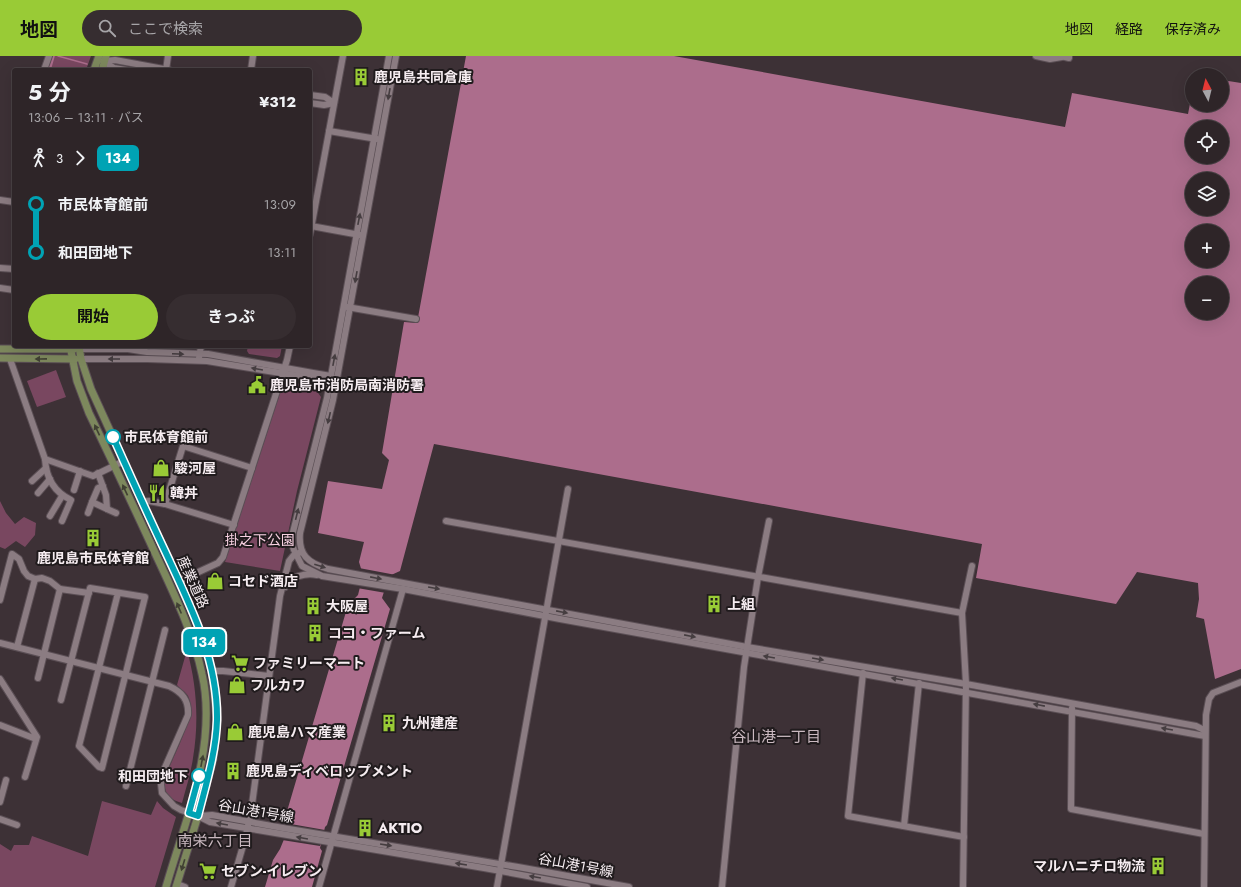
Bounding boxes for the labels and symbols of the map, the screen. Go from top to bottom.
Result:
building icon: 鹿児島共同倉庫 [351,67,371,87]
place label: 鹿児島共同倉庫 [374,67,472,87]
north arrow [1185,68,1229,112]
one-way arrow [386,88,392,100]
one-way arrow [356,213,362,225]
one-way arrow [353,271,359,283]
one-way arrow [172,350,184,357]
one-way arrow [331,354,337,367]
one-way arrow [34,356,47,362]
one-way arrow [107,356,120,362]
one-way arrow [251,366,263,372]
public building icon: 鹿児島市消防局南消防署 [247,375,267,395]
place label: 鹿児島市消防局南消防署 [270,375,424,395]
one-way arrow [325,412,331,424]
one-way arrow [94,425,100,436]
place label: 市民体育館前 [124,427,208,447]
marker: 市民体育館前 [105,429,121,445]
shop icon: 駿河屋 [151,458,171,478]
place label: 駿河屋 [174,458,216,478]
restaurant icon: 韓丼 [147,483,167,503]
place label: 韓丼 [170,483,198,503]
one-way arrow [122,484,128,495]
one-way arrow [295,508,301,520]
building icon: 鹿児島市民体育館 [83,528,103,548]
park label: 掛之下公園 [225,530,295,550]
place label: 鹿児島市民体育館 [37,548,149,568]
street label: 産業道路 [172,552,214,612]
one-way arrow [315,564,327,570]
shop icon: コセド酒店 [205,571,225,591]
place label: コセド酒店 [228,571,298,591]
one-way arrow [370,575,382,581]
one-way arrow [428,586,440,592]
building icon: 上組 [704,594,724,614]
place label: 上組 [727,594,755,614]
building icon: 大阪屋 [303,596,323,616]
place label: 大阪屋 [326,596,368,616]
one-way arrow [176,602,182,613]
one-way arrow [556,609,568,615]
building icon: ココ・ファーム [305,623,325,643]
place label: ココ・ファーム [328,623,426,643]
line badge: 134 [181,629,227,655]
one-way arrow [684,633,696,639]
supermarket icon: ファミリーマート [230,653,250,673]
place label: ファミリーマート [253,653,365,673]
one-way arrow [763,654,776,660]
one-way arrow [812,656,824,662]
shop icon: フルカワ [227,675,247,695]
place label: フルカワ [250,675,306,695]
one-way arrow [891,676,904,682]
one-way arrow [1033,702,1045,708]
building icon: 九州建産 [379,713,399,733]
place label: 九州建産 [402,713,458,733]
shop icon: 鹿児島ハマ産業 [225,722,245,742]
place label: 鹿児島ハマ産業 [248,722,346,742]
district label: 谷山港一丁目 [731,726,821,748]
one-way arrow [1161,726,1173,732]
one-way arrow [199,755,205,767]
building icon: 鹿児島ディベロップメント [223,761,243,781]
place label: 鹿児島ディベロップメント [246,761,413,781]
place label: 和田団地下 [118,766,188,786]
marker: 和田団地下 [191,768,207,784]
street label: 谷山港1号線 [217,795,295,827]
building icon: AKTIO [355,818,375,838]
place label: AKTIO [377,818,423,838]
one-way arrow [216,820,228,826]
district label: 南栄六丁目 [177,830,253,852]
one-way arrow [295,835,308,841]
one-way arrow [380,842,392,848]
street label: 谷山港1号線 [537,848,615,882]
place label: マルハニチロ物流 [1033,856,1145,876]
building icon: マルハニチロ物流 [1148,856,1168,876]
one-way arrow [180,859,186,871]
supermarket icon: セブン-イレブン [198,861,218,881]
place label: セブン-イレブン [221,861,322,881]
one-way arrow [455,861,468,867]
one-way arrow [529,874,541,880]

